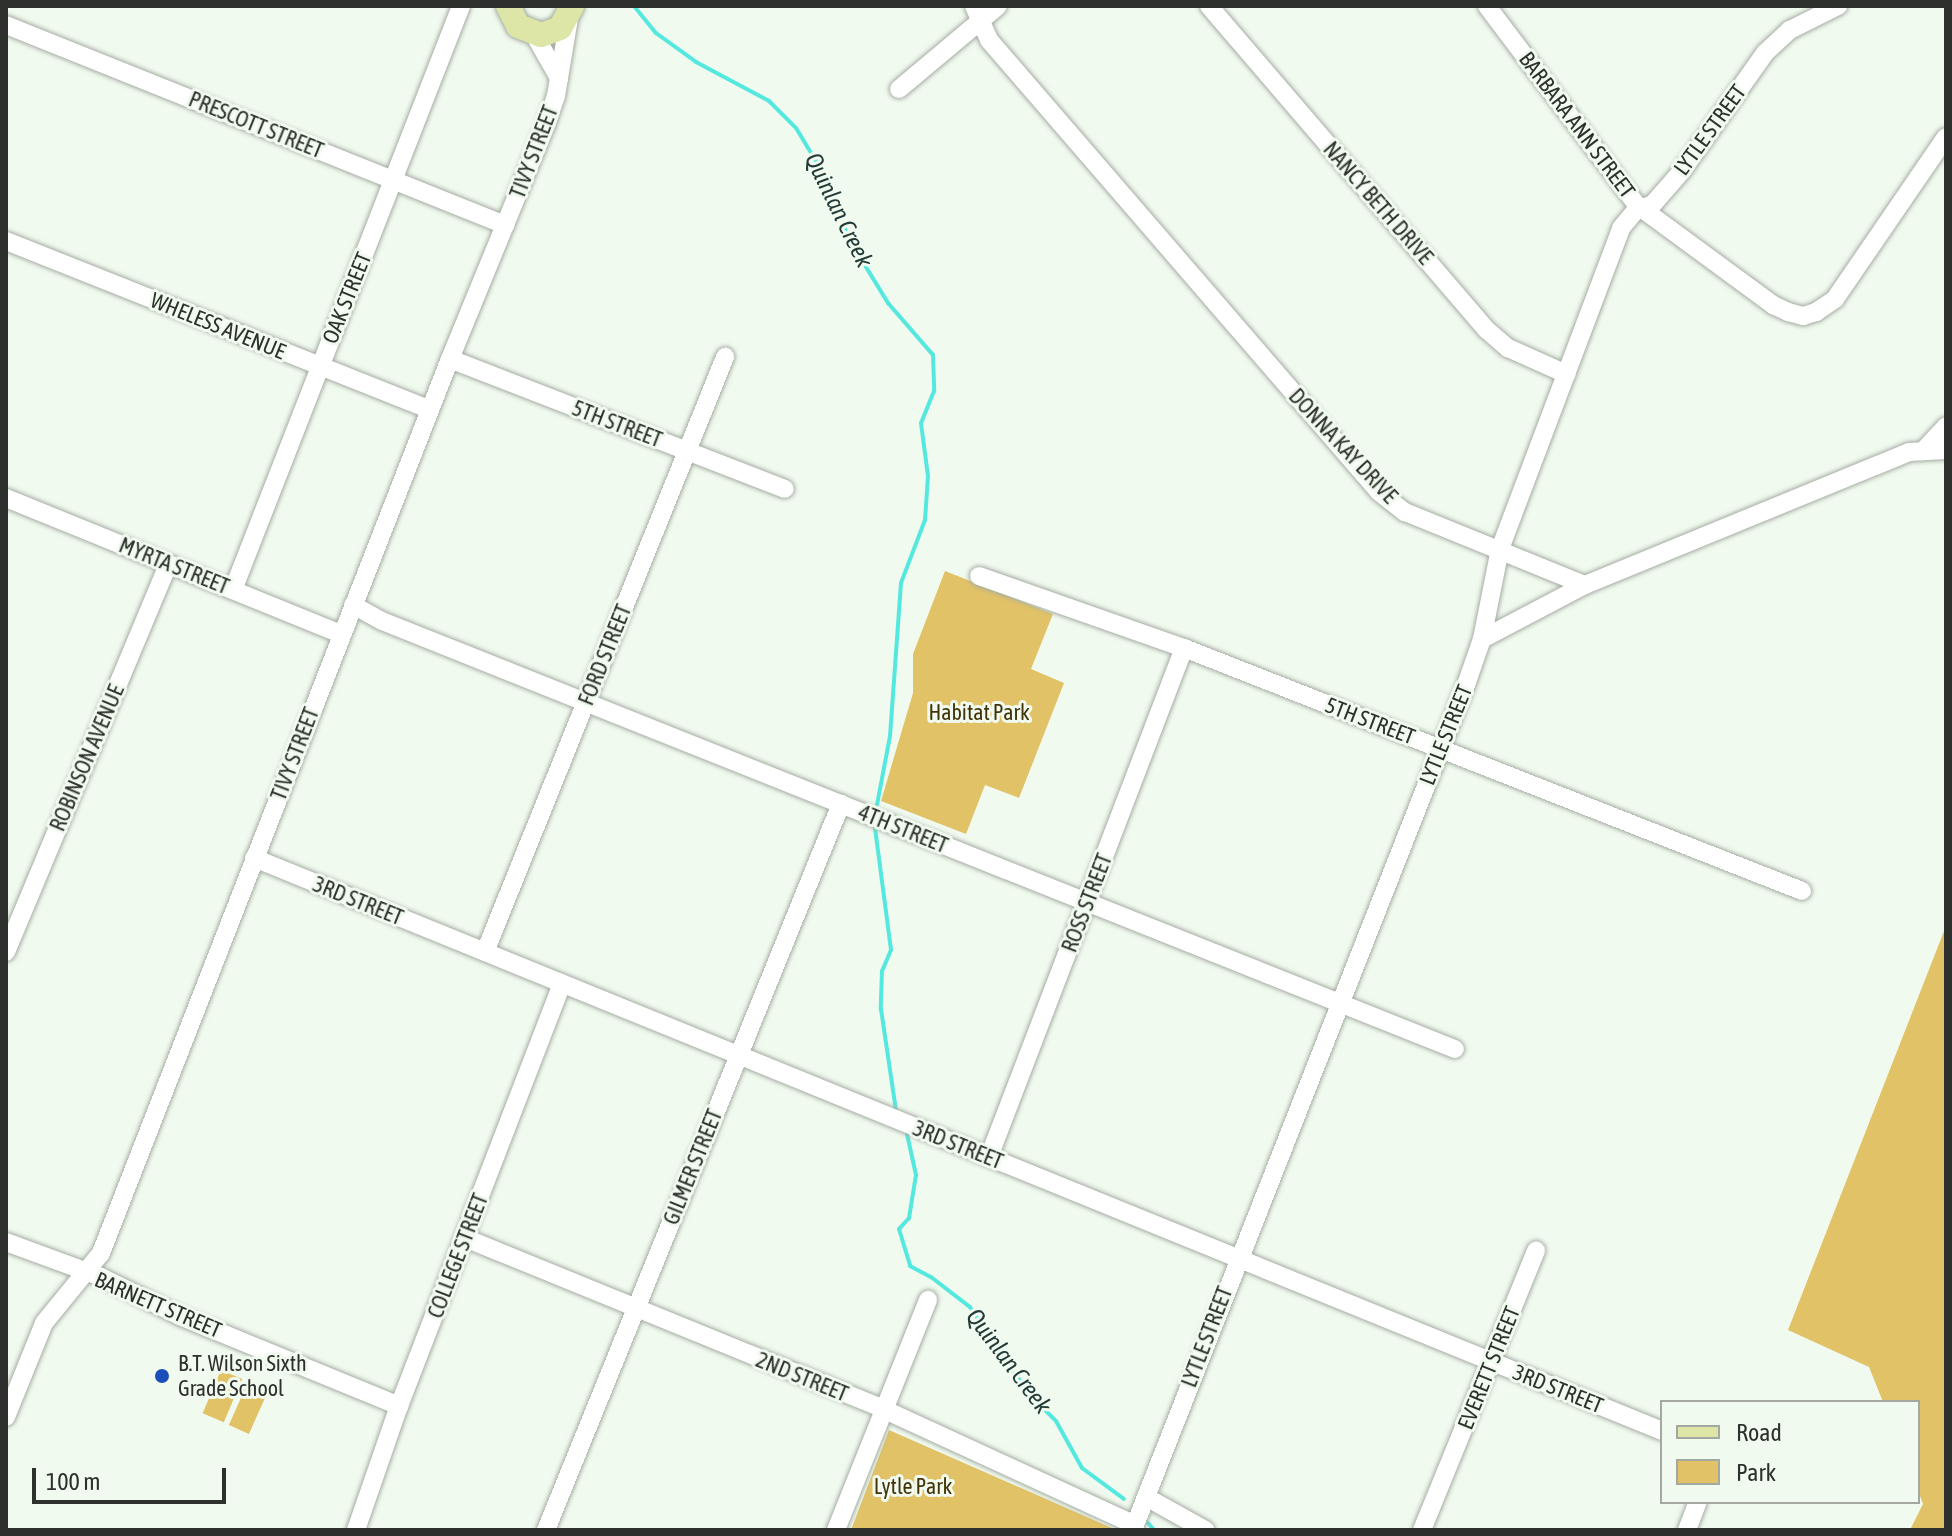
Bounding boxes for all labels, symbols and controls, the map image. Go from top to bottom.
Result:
street label: BARBARA ANN STREET [1513,47,1641,203]
street label: LYTLE STREET [1668,80,1752,180]
street label: PRESCOTT STREET [185,86,327,164]
street label: TIVY STREET [504,102,564,202]
street label: NANCY BETH DRIVE [1318,136,1438,270]
water label: Quinlan Creek [799,148,879,272]
street label: OAK STREET [317,249,377,347]
street label: WHELESS AVENUE [147,287,289,365]
street label: DONNA KAY DRIVE [1283,383,1403,509]
street label: 5TH STREET [568,395,666,453]
street label: MYRTA STREET [115,532,233,600]
street label: FORD STREET [573,601,637,709]
street label: ROBINSON AVENUE [44,681,130,835]
street label: LYTLE STREET [1414,681,1478,789]
street label: 5TH STREET [1321,692,1419,750]
park label: Habitat Park [928,700,1030,726]
street label: TIVY STREET [265,704,325,804]
street label: 4TH STREET [854,799,952,859]
street label: ROSS STREET [1056,850,1118,956]
street label: 3RD STREET [309,871,407,931]
street label: GILMER STREET [658,1105,728,1229]
street label: 3RD STREET [909,1115,1007,1175]
street label: COLLEGE STREET [422,1190,494,1322]
street label: BARNETT STREET [91,1266,225,1344]
street label: LYTLE STREET [1176,1283,1238,1391]
water label: Quinlan Creek [960,1303,1058,1419]
street label: EVERETT STREET [1452,1303,1526,1433]
street label: 2ND STREET [752,1347,852,1407]
place label: B.T. Wilson Sixth Grade School [178,1350,307,1402]
street label: 3RD STREET [1509,1359,1607,1419]
marker: B.T. Wilson Sixth Grade School [153,1367,171,1385]
legend [1660,1400,1920,1504]
text: Road [1736,1419,1782,1446]
scale bar [36,1452,230,1502]
text: Park [1736,1459,1776,1486]
text: 100 m [46,1468,100,1495]
park label: Lytle Park [874,1474,952,1500]

